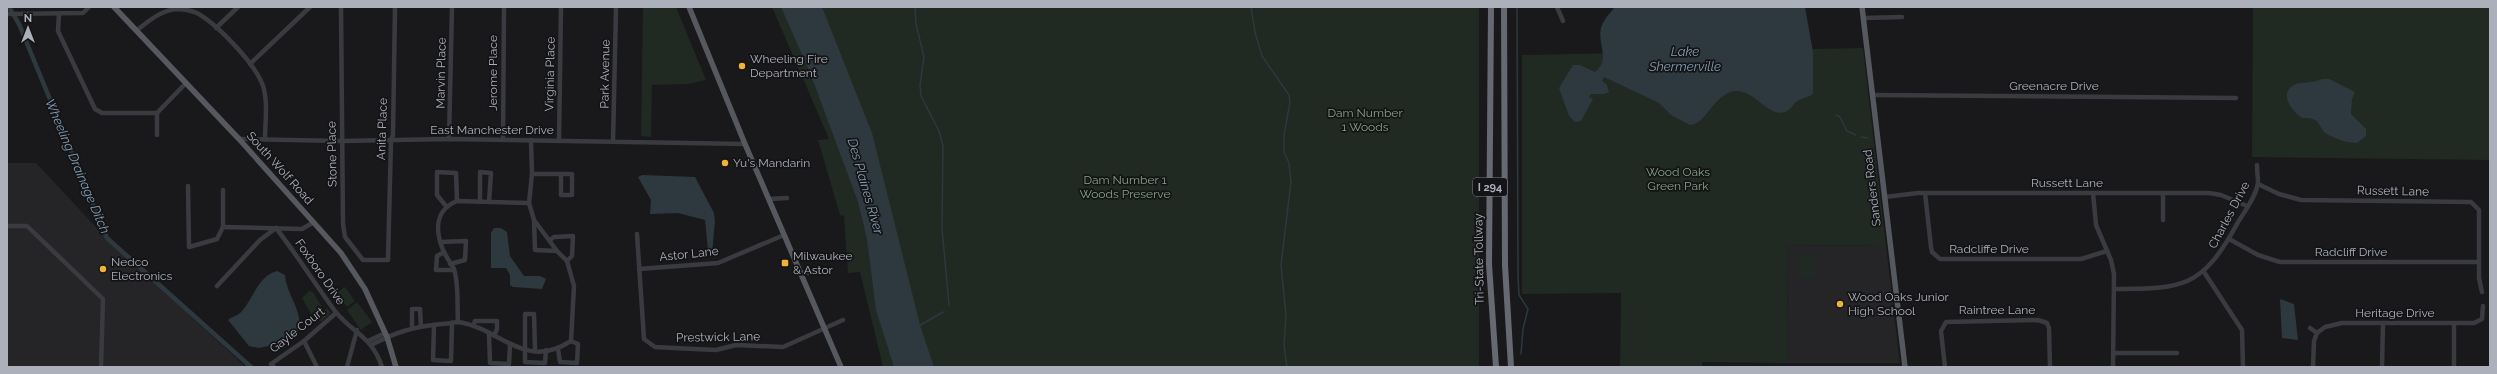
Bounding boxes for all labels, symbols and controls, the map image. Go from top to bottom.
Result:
north arrow [8,8,48,48]
text: N [24,12,32,25]
street label: Jerome Place [486,35,500,111]
street label: Virginia Place [542,36,558,112]
street label: Marvin Place [433,37,449,109]
street label: Park Avenue [597,39,613,109]
water label: Lake Shermerville [1648,44,1721,74]
place label: Wheeling Fire Department [750,52,828,80]
marker: Wheeling Fire Department [737,61,747,71]
street label: Greenacre Drive [2009,79,2099,93]
water label: Wheeling Drainage Ditch [42,96,113,236]
street label: Anita Place [374,98,390,160]
park label: Dam Number 1 Woods [1327,106,1403,134]
street label: Stone Place [324,121,340,187]
street label: East Manchester Drive [430,123,554,137]
street label: South Wolf Road [244,129,316,207]
water label: Des Plaines River [845,136,887,236]
street label: Sanders Road [1860,149,1884,227]
place label: Yu's Mandarin [733,156,810,170]
marker: Yu's Mandarin [720,158,730,168]
park label: Wood Oaks Green Park [1646,165,1710,193]
park label: Dam Number 1 Woods Preserve [1079,173,1171,201]
street label: Russett Lane [2031,176,2103,190]
road number: I 294 [1473,178,1507,196]
street label: Charles Drive [2206,179,2252,251]
street label: Russett Lane [2357,183,2429,199]
street label: Tri-State Tollway [1471,213,1487,305]
street label: Foxboro Drive [292,236,348,308]
street label: Radcliffe Drive [1949,242,2029,256]
street label: Astor Lane [659,244,719,264]
street label: Radcliff Drive [2315,245,2387,259]
place label: Milwaukee & Astor [793,249,853,277]
place label: Nedco Electronics [111,255,173,283]
marker: Milwaukee & Astor [780,258,790,268]
marker: Nedco Electronics [98,264,108,274]
place label: Wood Oaks Junior High School [1848,290,1950,318]
marker: Wood Oaks Junior High School [1835,299,1845,309]
street label: Raintree Lane [1959,303,2035,317]
street label: Gayle Court [267,304,327,356]
street label: Heritage Drive [2355,306,2435,320]
street label: Prestwick Lane [676,329,760,345]

